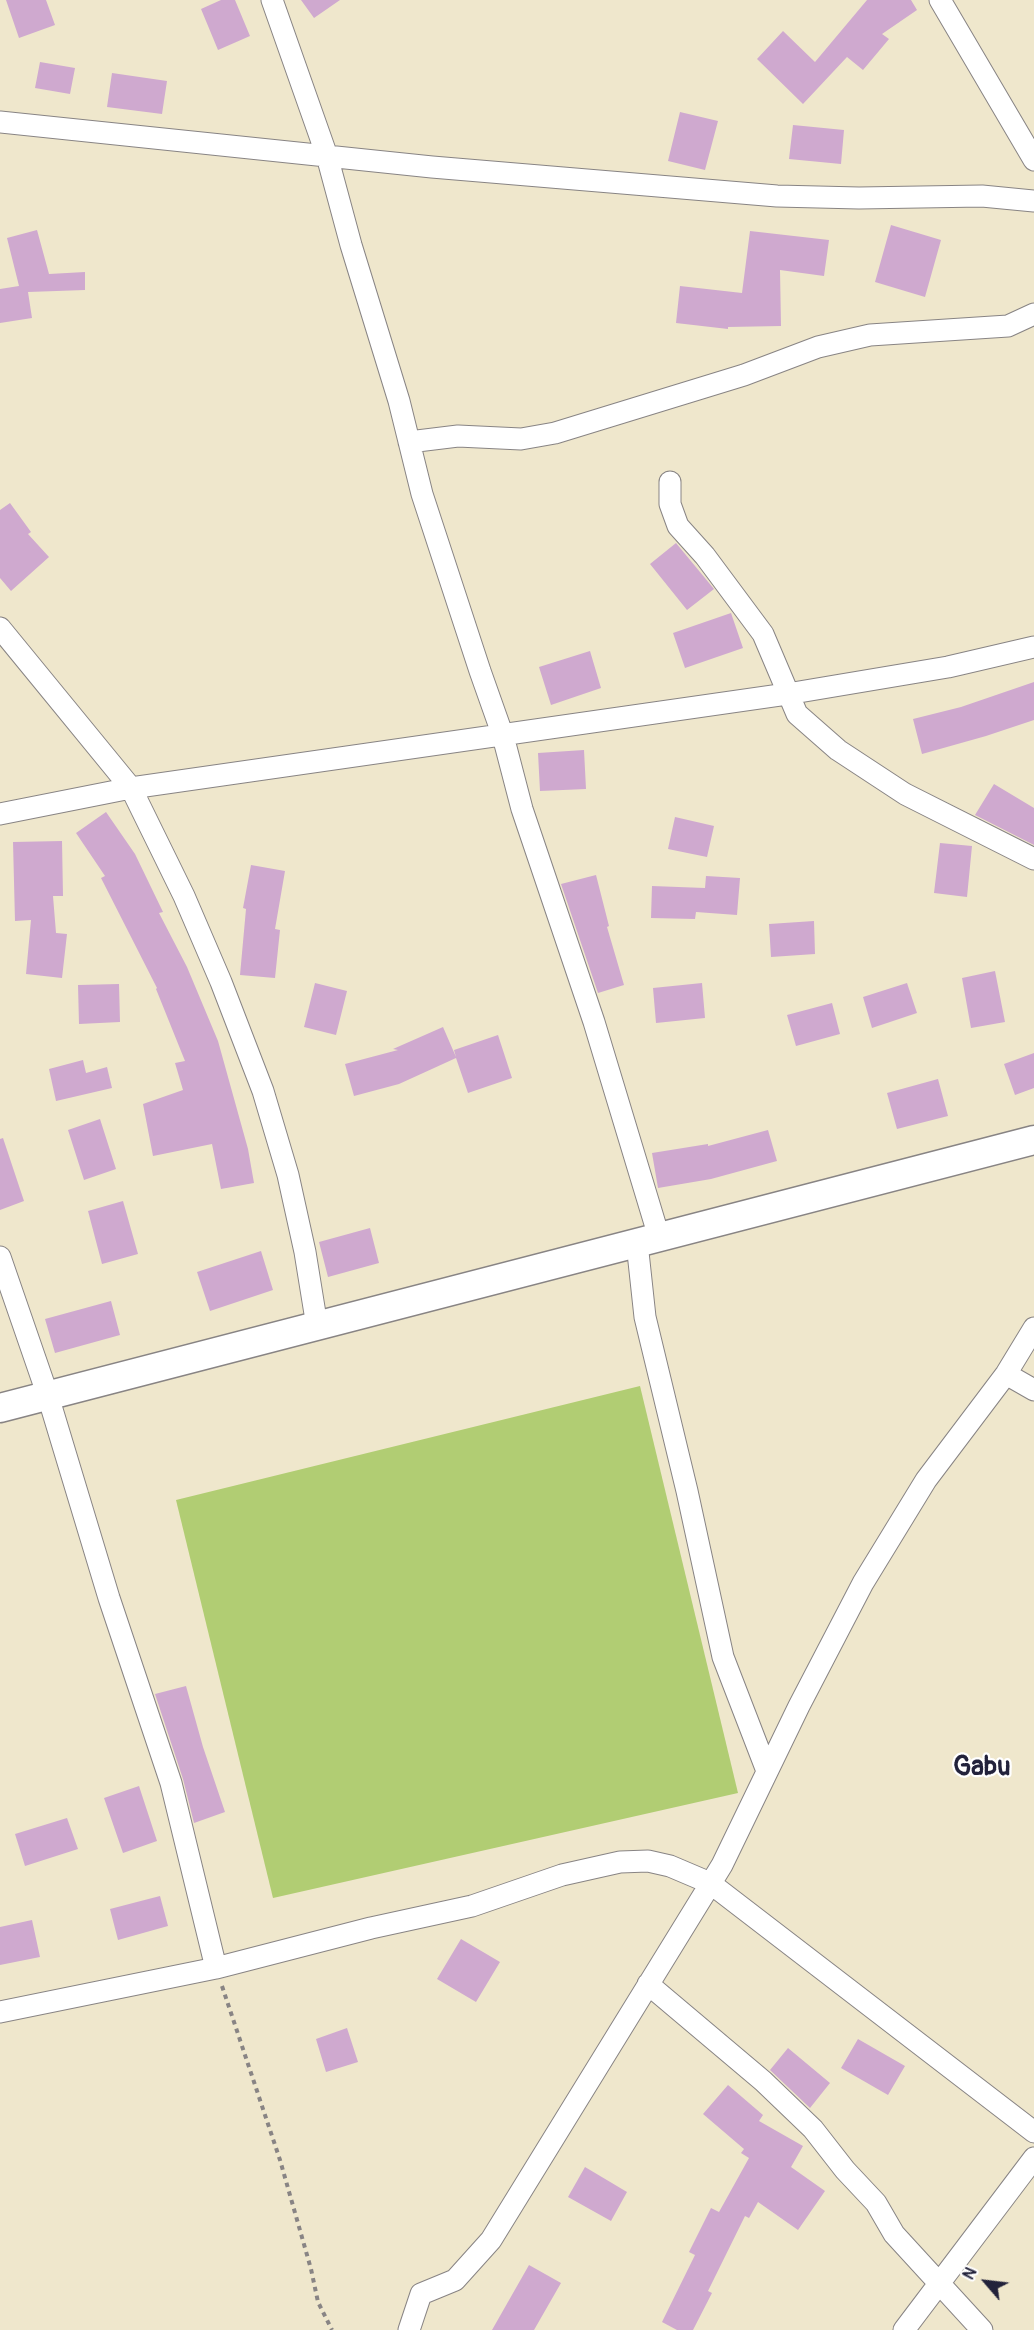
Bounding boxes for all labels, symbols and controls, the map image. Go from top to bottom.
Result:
district label: Gabu [953,1752,1011,1784]
north arrow [956,2252,1016,2312]
text: N [959,2264,981,2283]

